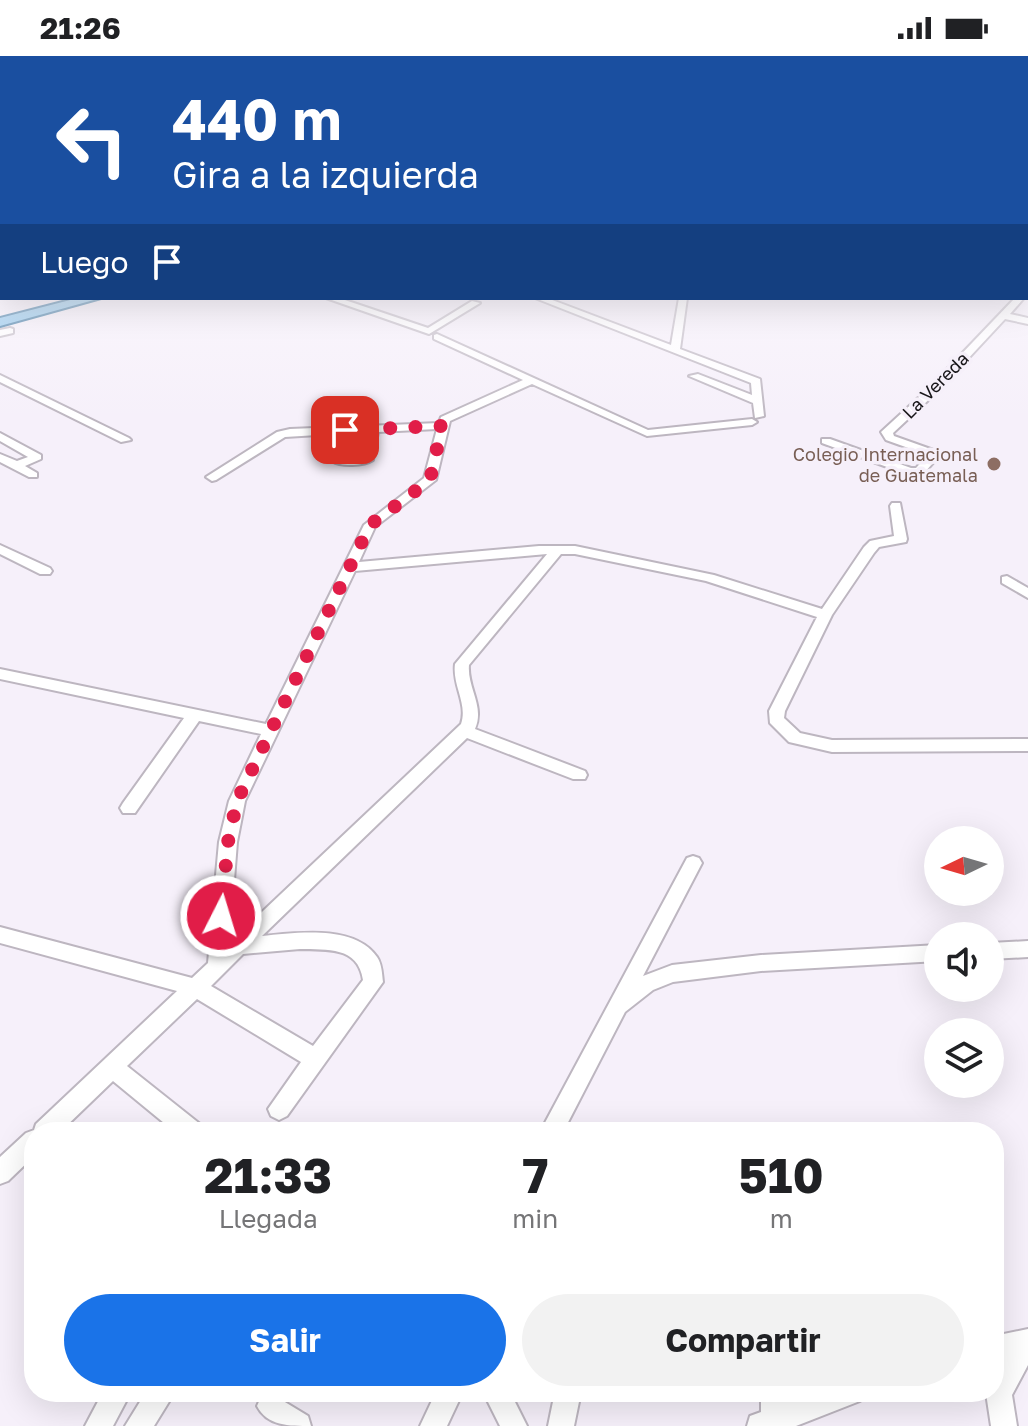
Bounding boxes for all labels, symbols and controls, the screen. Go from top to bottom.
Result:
text: 21:26 [40,10,121,46]
text: 440 m [172,85,341,152]
icon: left [40,88,144,192]
text: Gira a la izquierda [172,153,479,196]
icon: arrive [145,240,189,284]
text: Luego [40,244,129,280]
street label: La Vereda [897,347,973,423]
pin [311,396,379,464]
icon: arrive [323,408,367,452]
place label: Colegio Internacional de Guatemala [793,443,978,486]
marker: Colegio Internacional de Guatemala [985,455,1003,473]
north arrow [924,826,1004,906]
map controls [924,826,1004,1098]
position arrow [179,874,263,958]
button: sound [924,922,1004,1002]
button: layers [924,1018,1004,1098]
text: 21:33 [204,1146,332,1204]
text: 7 [522,1146,548,1204]
text: 510 [739,1146,824,1204]
text: Llegada [219,1203,318,1234]
text: min [512,1203,558,1234]
text: m [770,1203,793,1234]
button: Salir [64,1294,506,1386]
button: Compartir [522,1294,964,1386]

